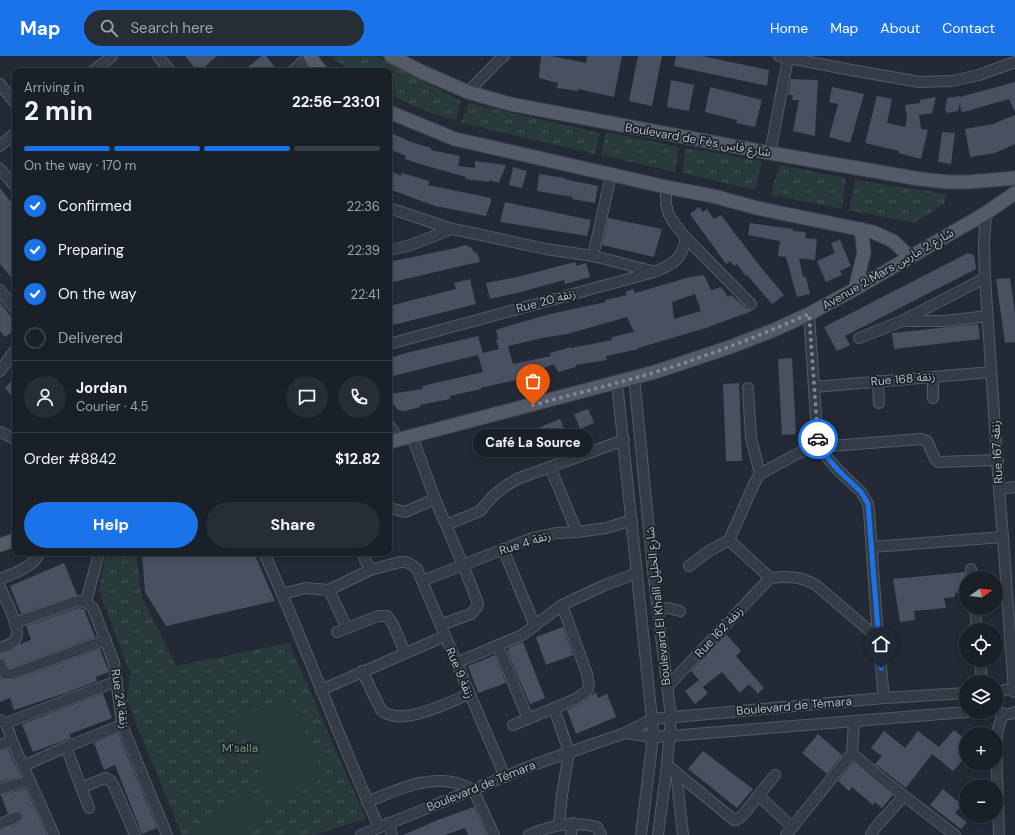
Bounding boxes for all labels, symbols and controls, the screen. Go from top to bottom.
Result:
search box [84,10,364,46]
text: Map [20,16,60,41]
icon: search [98,17,120,39]
text: Search here [130,18,213,38]
text: Home [770,19,808,37]
text: Map [830,19,858,37]
text: About [880,19,920,37]
text: Contact [942,19,995,37]
text: Arriving in [24,79,84,96]
text: 22:56–23:01 [292,92,380,112]
text: 2 min [24,94,93,128]
street label: Boulevard de Fès شارع فاس [624,119,772,162]
text: On the way · 170 m [24,157,136,174]
icon: check [24,195,46,217]
text: Confirmed [58,196,132,216]
text: 22:36 [347,198,380,215]
street label: Avenue 2 Mars شارع 2 مارس [819,225,957,314]
icon: check [24,239,46,261]
text: Preparing [58,240,124,260]
text: 22:39 [347,242,380,259]
icon: check [24,283,46,305]
text: On the way [58,284,137,304]
street label: Rue 20 زنقة [514,285,578,317]
text: 22:41 [350,286,380,303]
text: Delivered [58,328,123,348]
pin [516,364,550,405]
street label: Rue 168 زنقة [870,368,936,390]
icon: bag [522,370,544,392]
button: person [24,376,66,418]
button: chat [286,376,328,418]
button: phone [338,376,380,418]
text: Jordan [76,378,127,398]
text: Courier · 4.5 [76,398,149,415]
courier [798,419,838,459]
street label: Rue 167 زنقة [987,420,1007,484]
icon: car [807,428,829,450]
callout: Café La Source [473,429,593,457]
text: Café La Source [485,434,581,451]
text: Order #8842 [24,449,116,469]
text: $12.82 [335,449,380,469]
button: Help [24,502,198,548]
button: Share [206,502,380,548]
street label: Boulevard El Khalil شارع الخليل [642,526,675,686]
street label: Rue 4 زنقة [497,527,553,559]
north arrow [959,571,1003,615]
map controls [959,571,1003,823]
street label: Rue 162 زنقة [691,603,747,661]
button: locate [959,623,1003,667]
pin [864,627,898,668]
icon: home [870,633,892,655]
street label: Rue 9 زنقة [442,645,478,701]
street label: Rue 24 زنقة [107,668,133,730]
button: layers [959,675,1003,719]
street label: Boulevard de Témara [735,693,853,719]
button: + [959,727,1003,771]
park label: M'salla [222,740,258,756]
street label: Boulevard de Témara [424,757,538,815]
button: − [959,779,1003,823]

